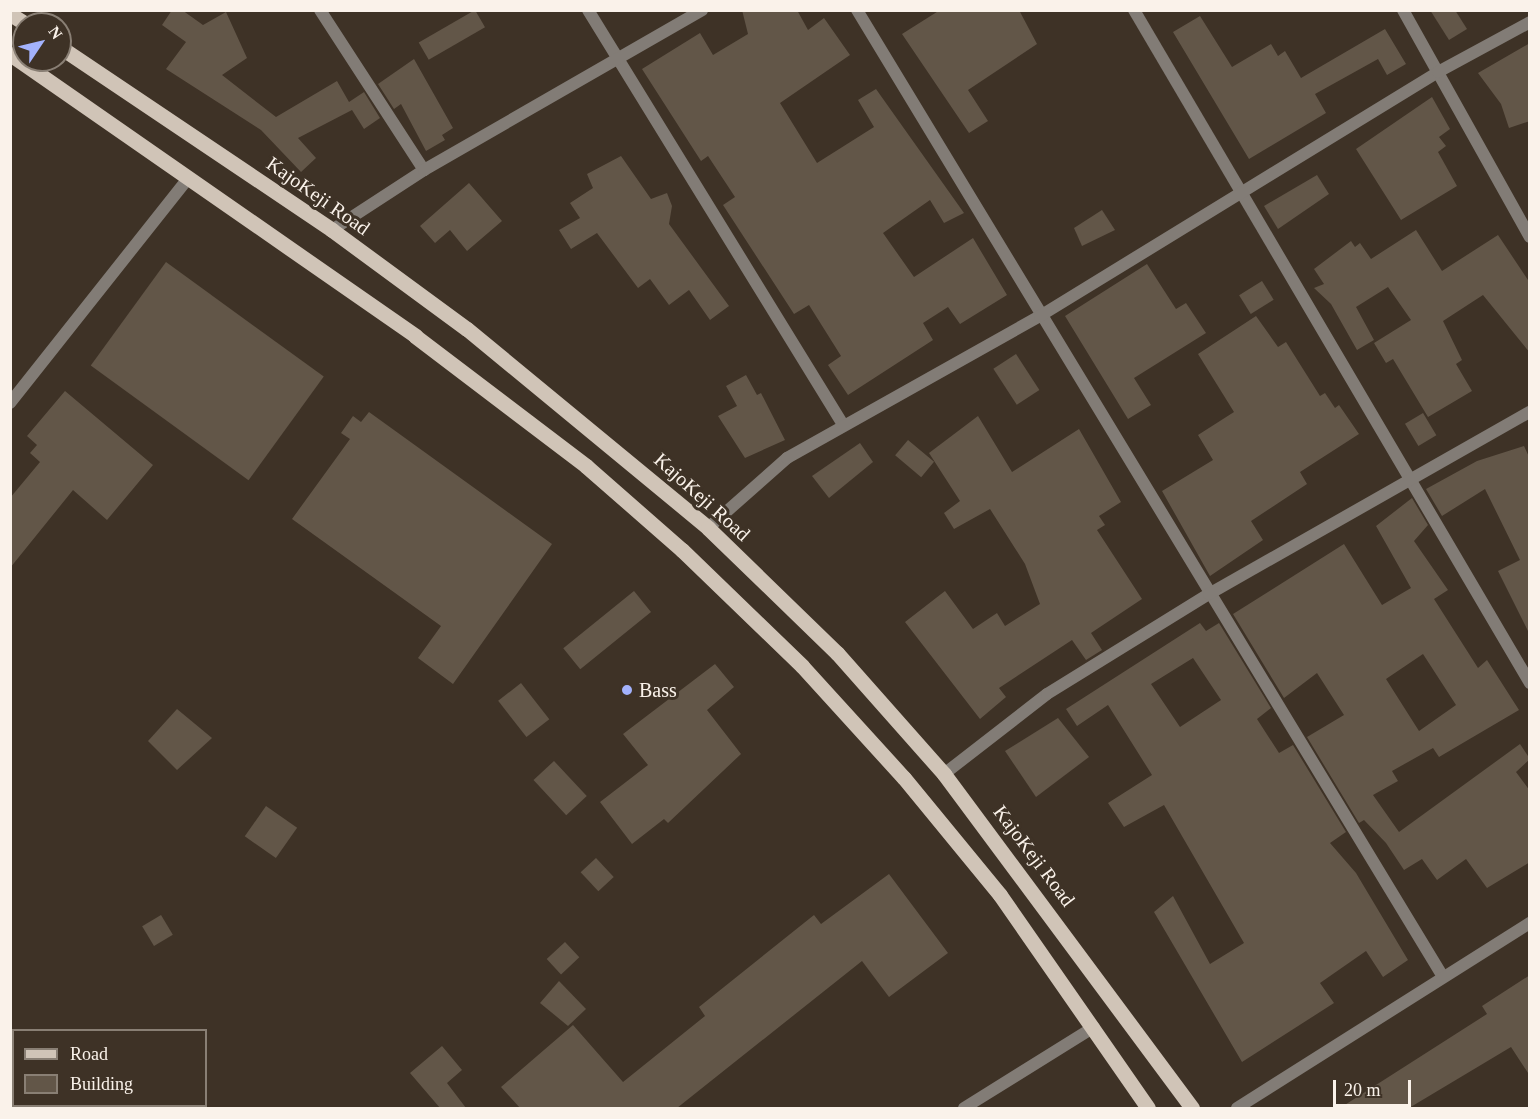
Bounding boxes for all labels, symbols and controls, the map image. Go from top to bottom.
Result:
north arrow [12,12,72,72]
text: N [45,23,66,42]
street label: KajoKeji Road [262,152,374,240]
street label: KajoKeji Road [649,448,755,546]
place label: Bass [639,678,677,702]
marker: Bass [620,683,634,697]
street label: KajoKeji Road [988,801,1080,911]
legend [12,1029,207,1107]
text: Road [70,1044,108,1064]
scale bar [1336,1068,1414,1106]
text: Building [70,1074,133,1094]
text: 20 m [1344,1080,1381,1100]

